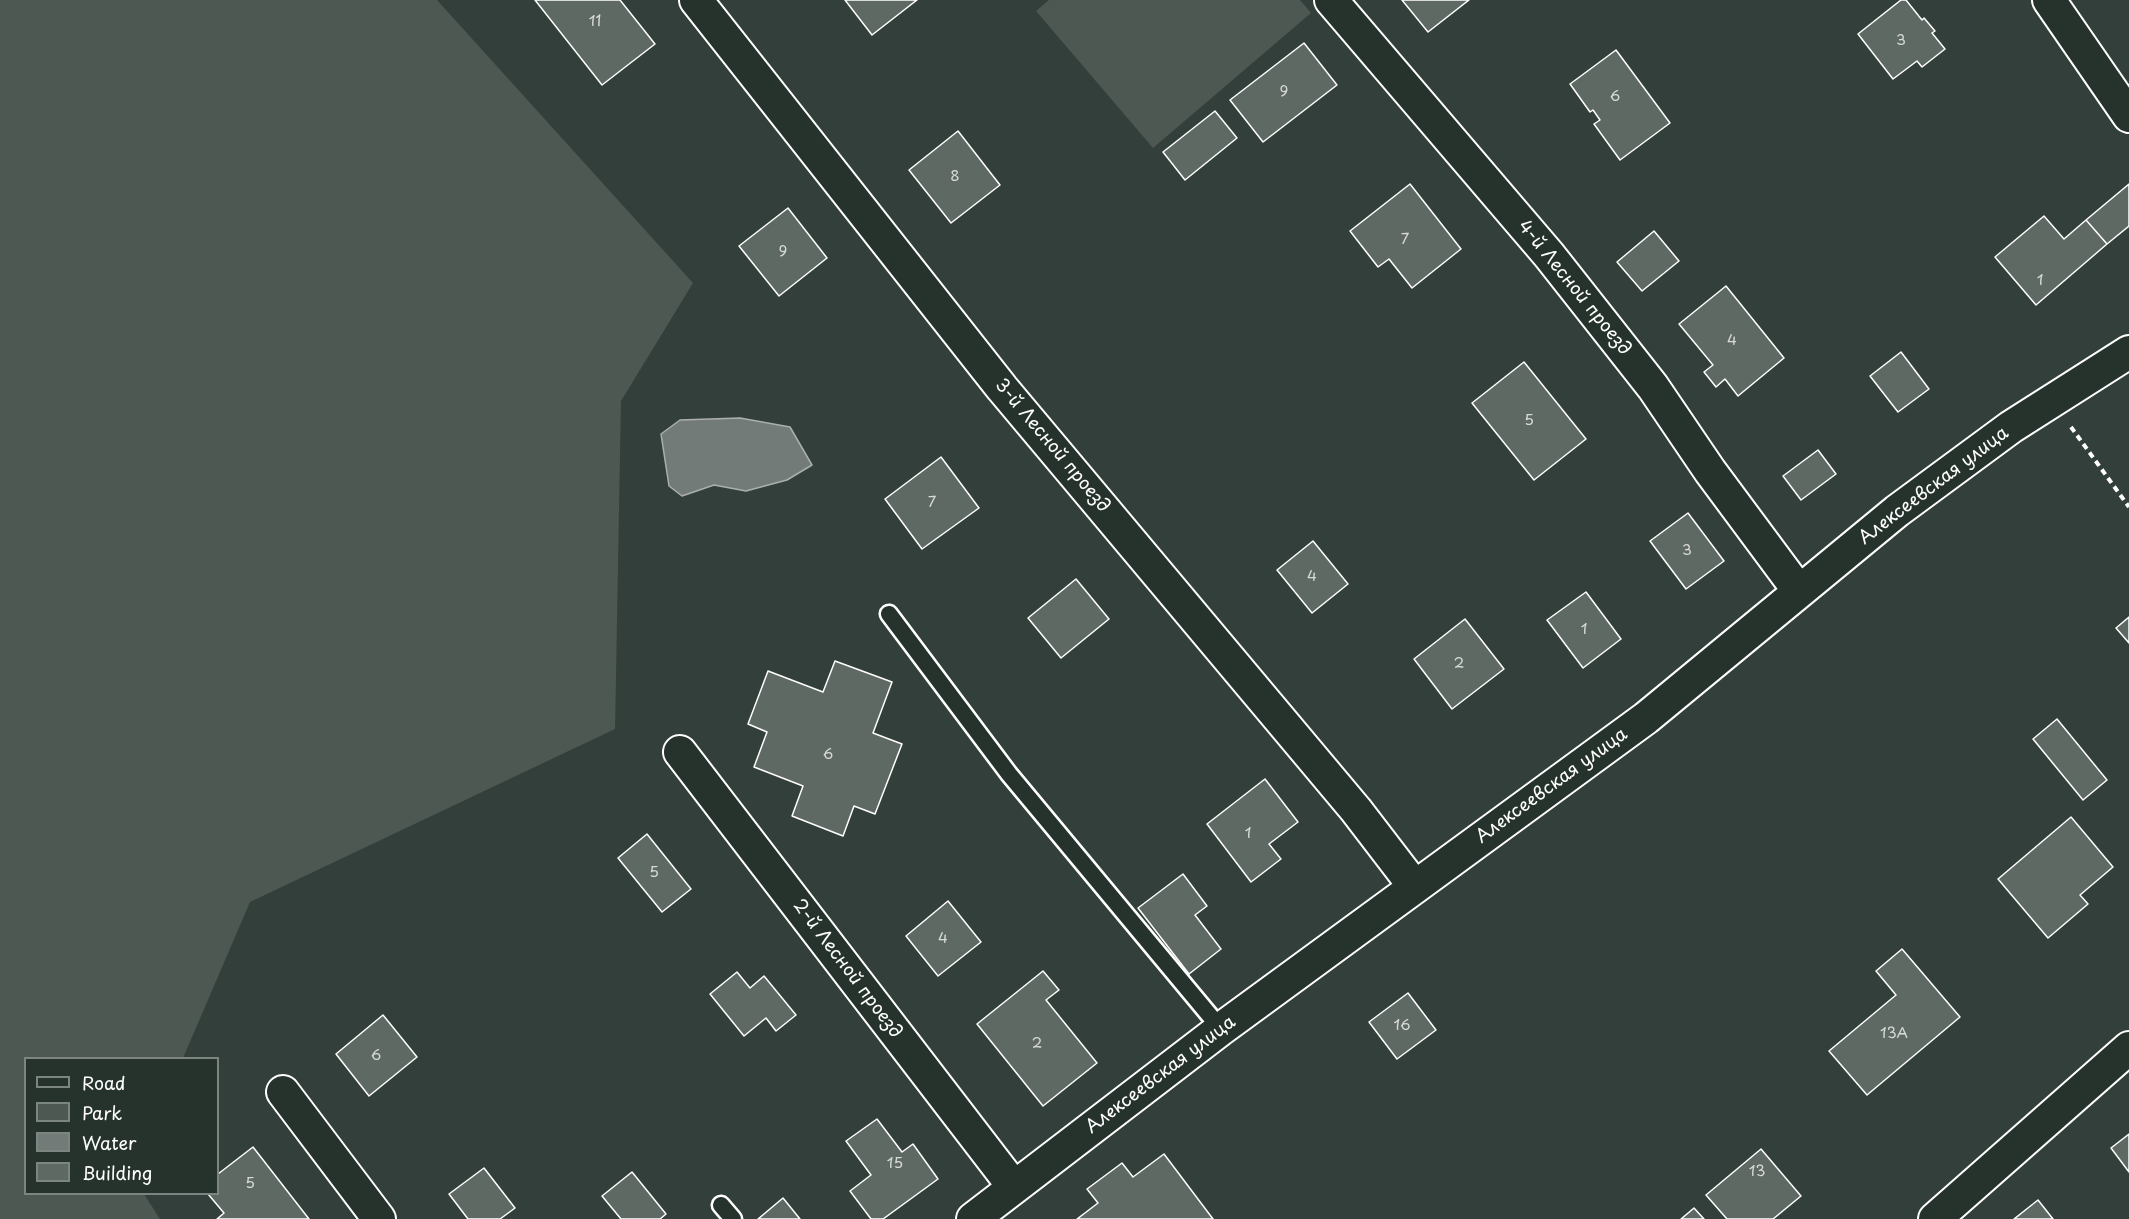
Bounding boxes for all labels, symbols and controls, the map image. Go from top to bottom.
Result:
house number: 11 [589,13,601,31]
house number: 3 [1896,32,1906,50]
house number: 9 [1280,83,1288,101]
house number: 6 [1610,88,1620,106]
house number: 8 [950,168,960,186]
street label: 4-й Лесной проезд [1513,216,1635,360]
house number: 7 [1401,231,1409,249]
house number: 9 [779,243,787,261]
house number: 1 [2037,272,2043,290]
house number: 4 [1727,332,1737,350]
street label: 3-й Лесной проезд [990,375,1114,517]
house number: 5 [1524,412,1534,430]
street label: Алексеевская улица [1855,423,2013,549]
house number: 7 [928,494,936,512]
house number: 3 [1682,542,1692,560]
house number: 4 [1307,568,1317,586]
house number: 1 [1581,621,1587,639]
house number: 2 [1454,655,1464,673]
street label: Алексеевская улица [1472,724,1632,848]
house number: 6 [823,746,833,764]
house number: 1 [1245,825,1251,843]
house number: 5 [649,864,659,882]
street label: 2-й Лесной проезд [788,895,906,1043]
house number: 4 [938,930,948,948]
street label: Алексеевская улица [1082,1012,1240,1138]
house number: 16 [1393,1017,1411,1035]
house number: 13А [1880,1025,1908,1043]
house number: 2 [1032,1035,1042,1053]
house number: 6 [371,1047,381,1065]
legend [24,1057,219,1195]
text: Road [82,1069,126,1096]
text: Park [82,1099,122,1126]
text: Water [82,1129,136,1156]
house number: 15 [887,1155,903,1173]
text: Building [82,1159,152,1186]
house number: 13 [1749,1163,1765,1181]
house number: 5 [245,1175,255,1193]

